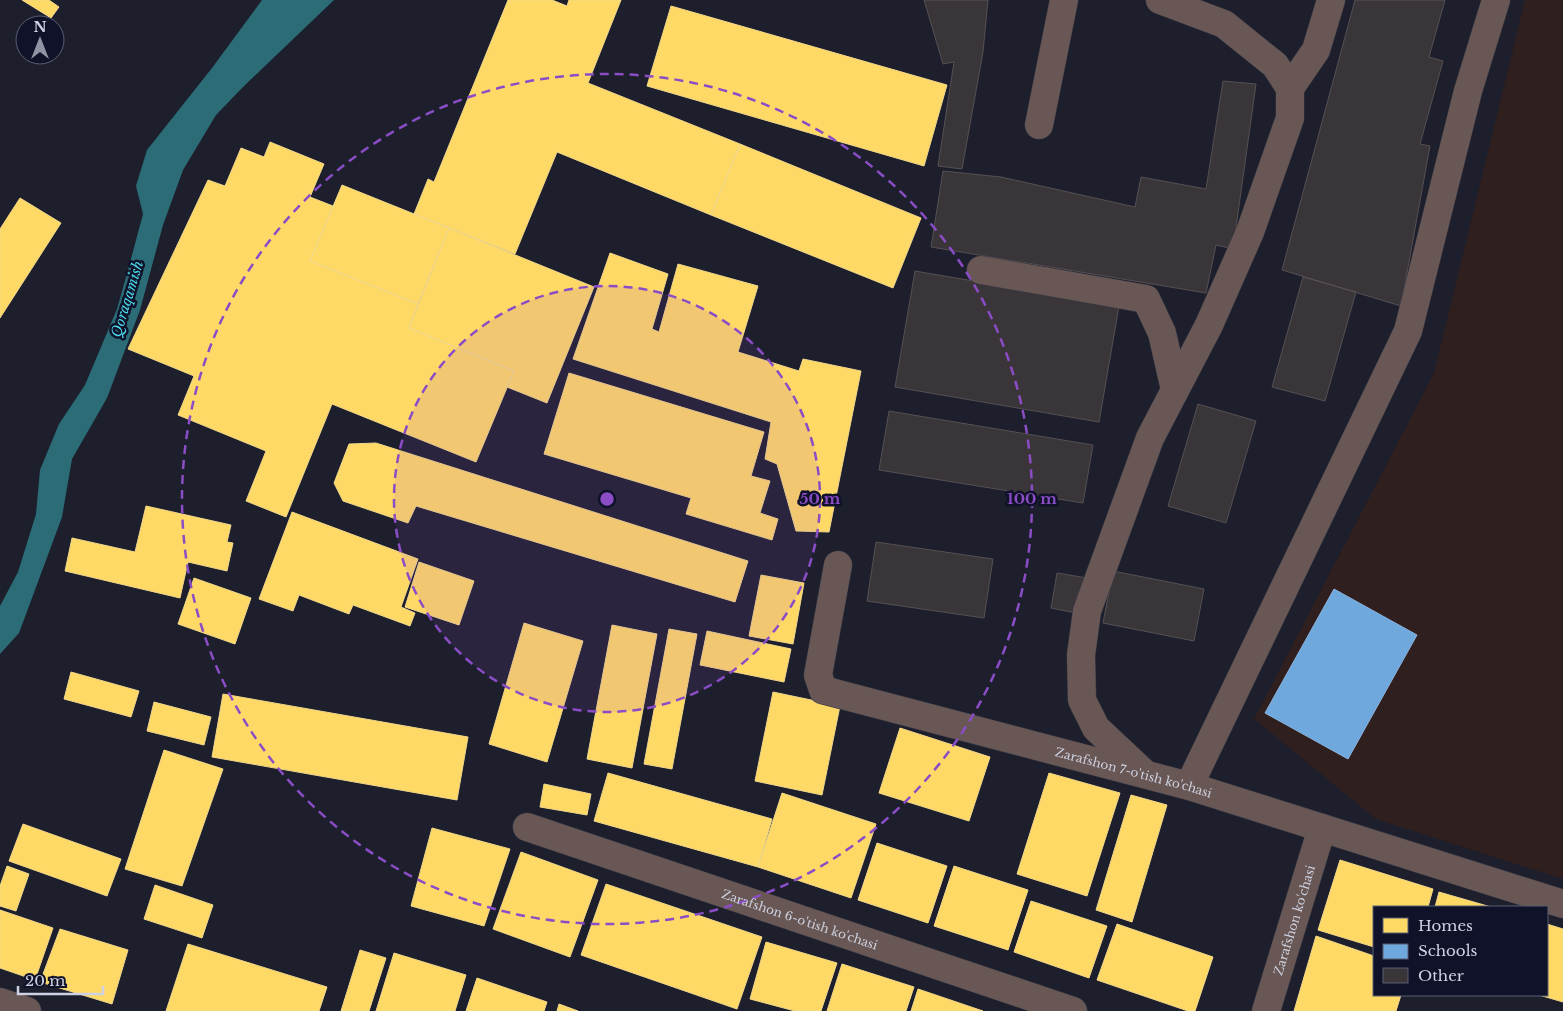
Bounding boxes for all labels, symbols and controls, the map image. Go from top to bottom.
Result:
north arrow [15,15,65,65]
text: N [33,18,47,36]
water label: Qoraqamish [107,259,147,339]
text: 50 m [800,489,841,508]
text: 100 m [1007,489,1057,508]
centre of rings [598,490,616,508]
street label: Zarafshon 7-o'tish ko'chasi [1054,744,1214,800]
street label: Zarafshon ko'chasi [1270,863,1318,977]
street label: Zarafshon 6-o'tish ko'chasi [720,886,880,952]
legend [1373,906,1548,996]
text: Homes [1418,916,1473,935]
text: Schools [1418,941,1478,960]
scale bar [18,964,102,996]
text: Other [1418,966,1465,985]
text: 20 m [25,971,65,990]

